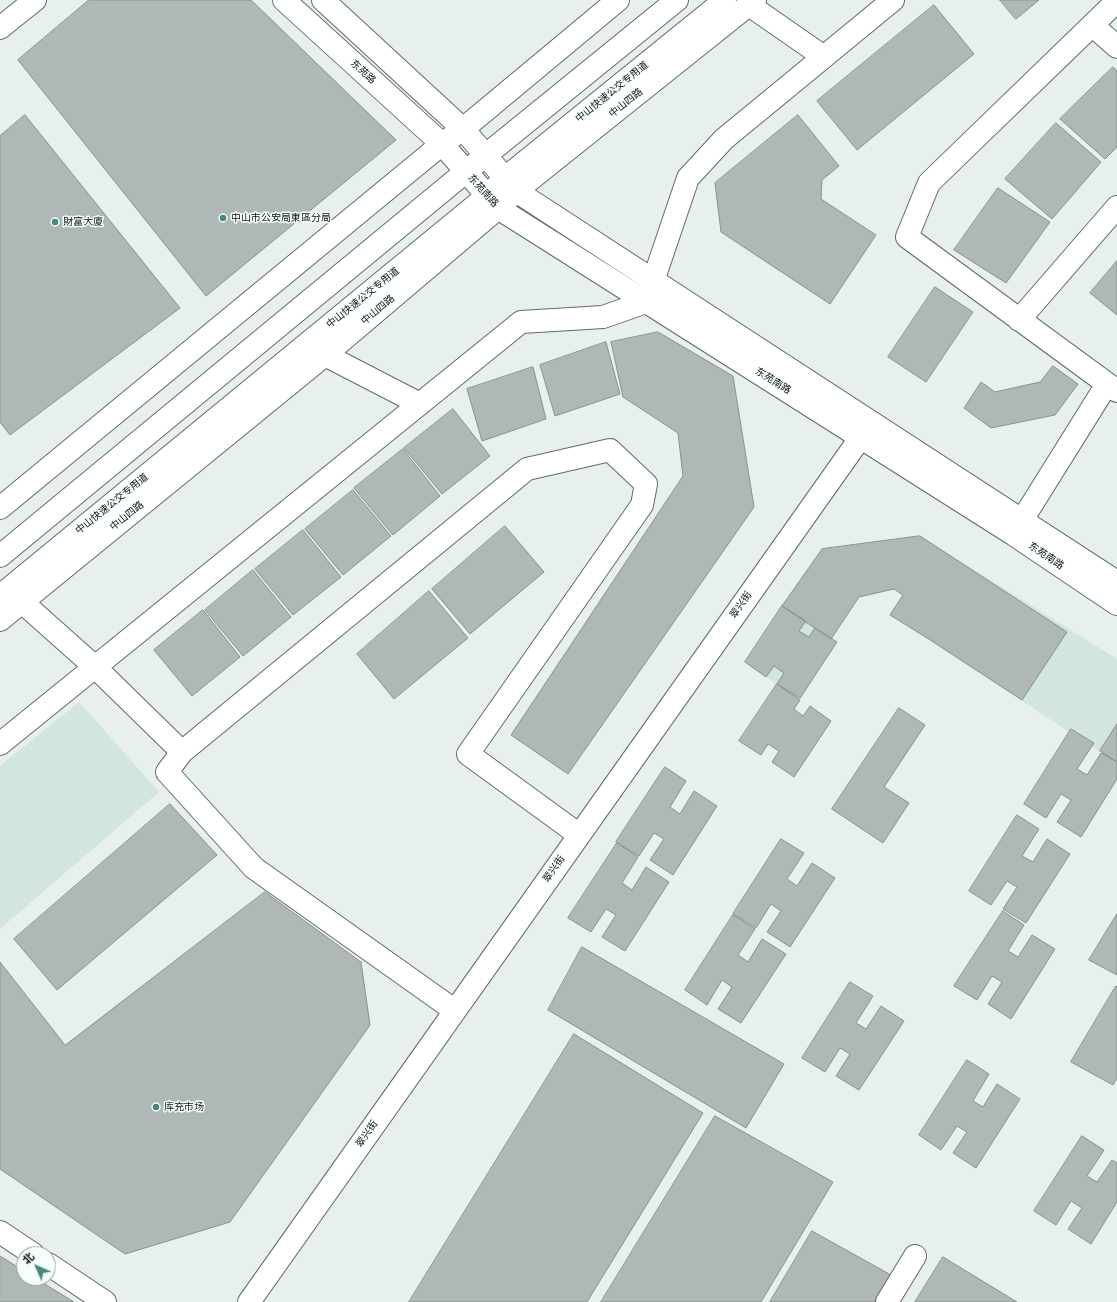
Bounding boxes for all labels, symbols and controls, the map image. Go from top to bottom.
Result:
street label: 东苑路 [348,58,378,86]
street label: 中山快速公交专用道 [573,59,651,125]
street label: 中山四路 [607,86,645,120]
street label: 东苑南路 [465,172,501,210]
place label: 中山市公安局東區分局 [231,212,331,224]
marker: 中山市公安局東區分局 [218,213,228,223]
place label: 財富大廈 [63,216,103,228]
marker: 財富大廈 [50,217,60,227]
street label: 中山快速公交专用道 [324,265,402,331]
street label: 中山四路 [359,293,397,327]
street label: 东苑南路 [753,365,793,397]
street label: 中山快速公交专用道 [73,471,151,537]
street label: 中山四路 [108,499,146,533]
street label: 东苑南路 [1026,540,1066,572]
street label: 翠兴街 [727,589,755,621]
street label: 翠兴街 [540,853,568,885]
place label: 库充市场 [164,1101,204,1113]
marker: 库充市场 [151,1102,161,1112]
street label: 翠兴街 [353,1118,381,1150]
north arrow [16,1246,56,1286]
text: 北 [19,1249,37,1267]

